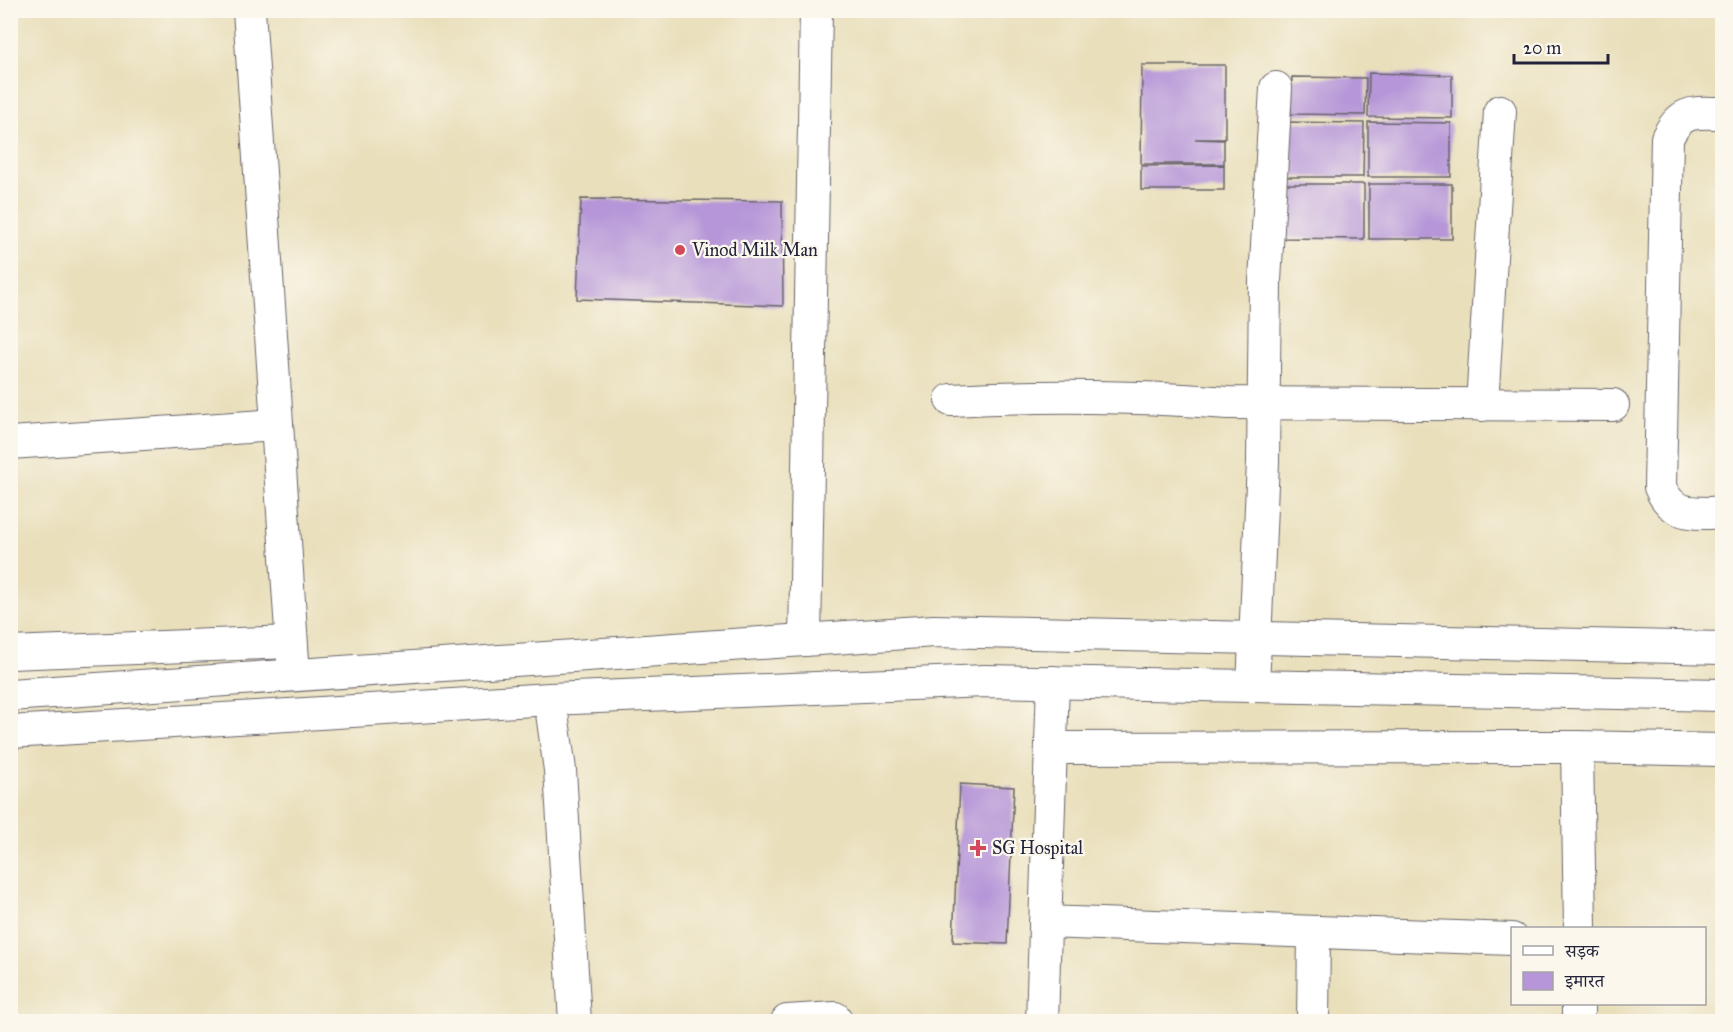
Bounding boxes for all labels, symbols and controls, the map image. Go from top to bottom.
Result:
scale bar [1514,27,1608,65]
text: 20 m [1523,37,1561,59]
place label: Vinod Milk Man [691,239,818,261]
marker: Vinod Milk Man [673,243,687,257]
place label: SG Hospital [992,837,1083,859]
marker: SG Hospital [969,839,987,857]
legend [1511,927,1706,1005]
text: सड़क [1564,940,1600,962]
text: इमारत [1564,970,1605,992]

